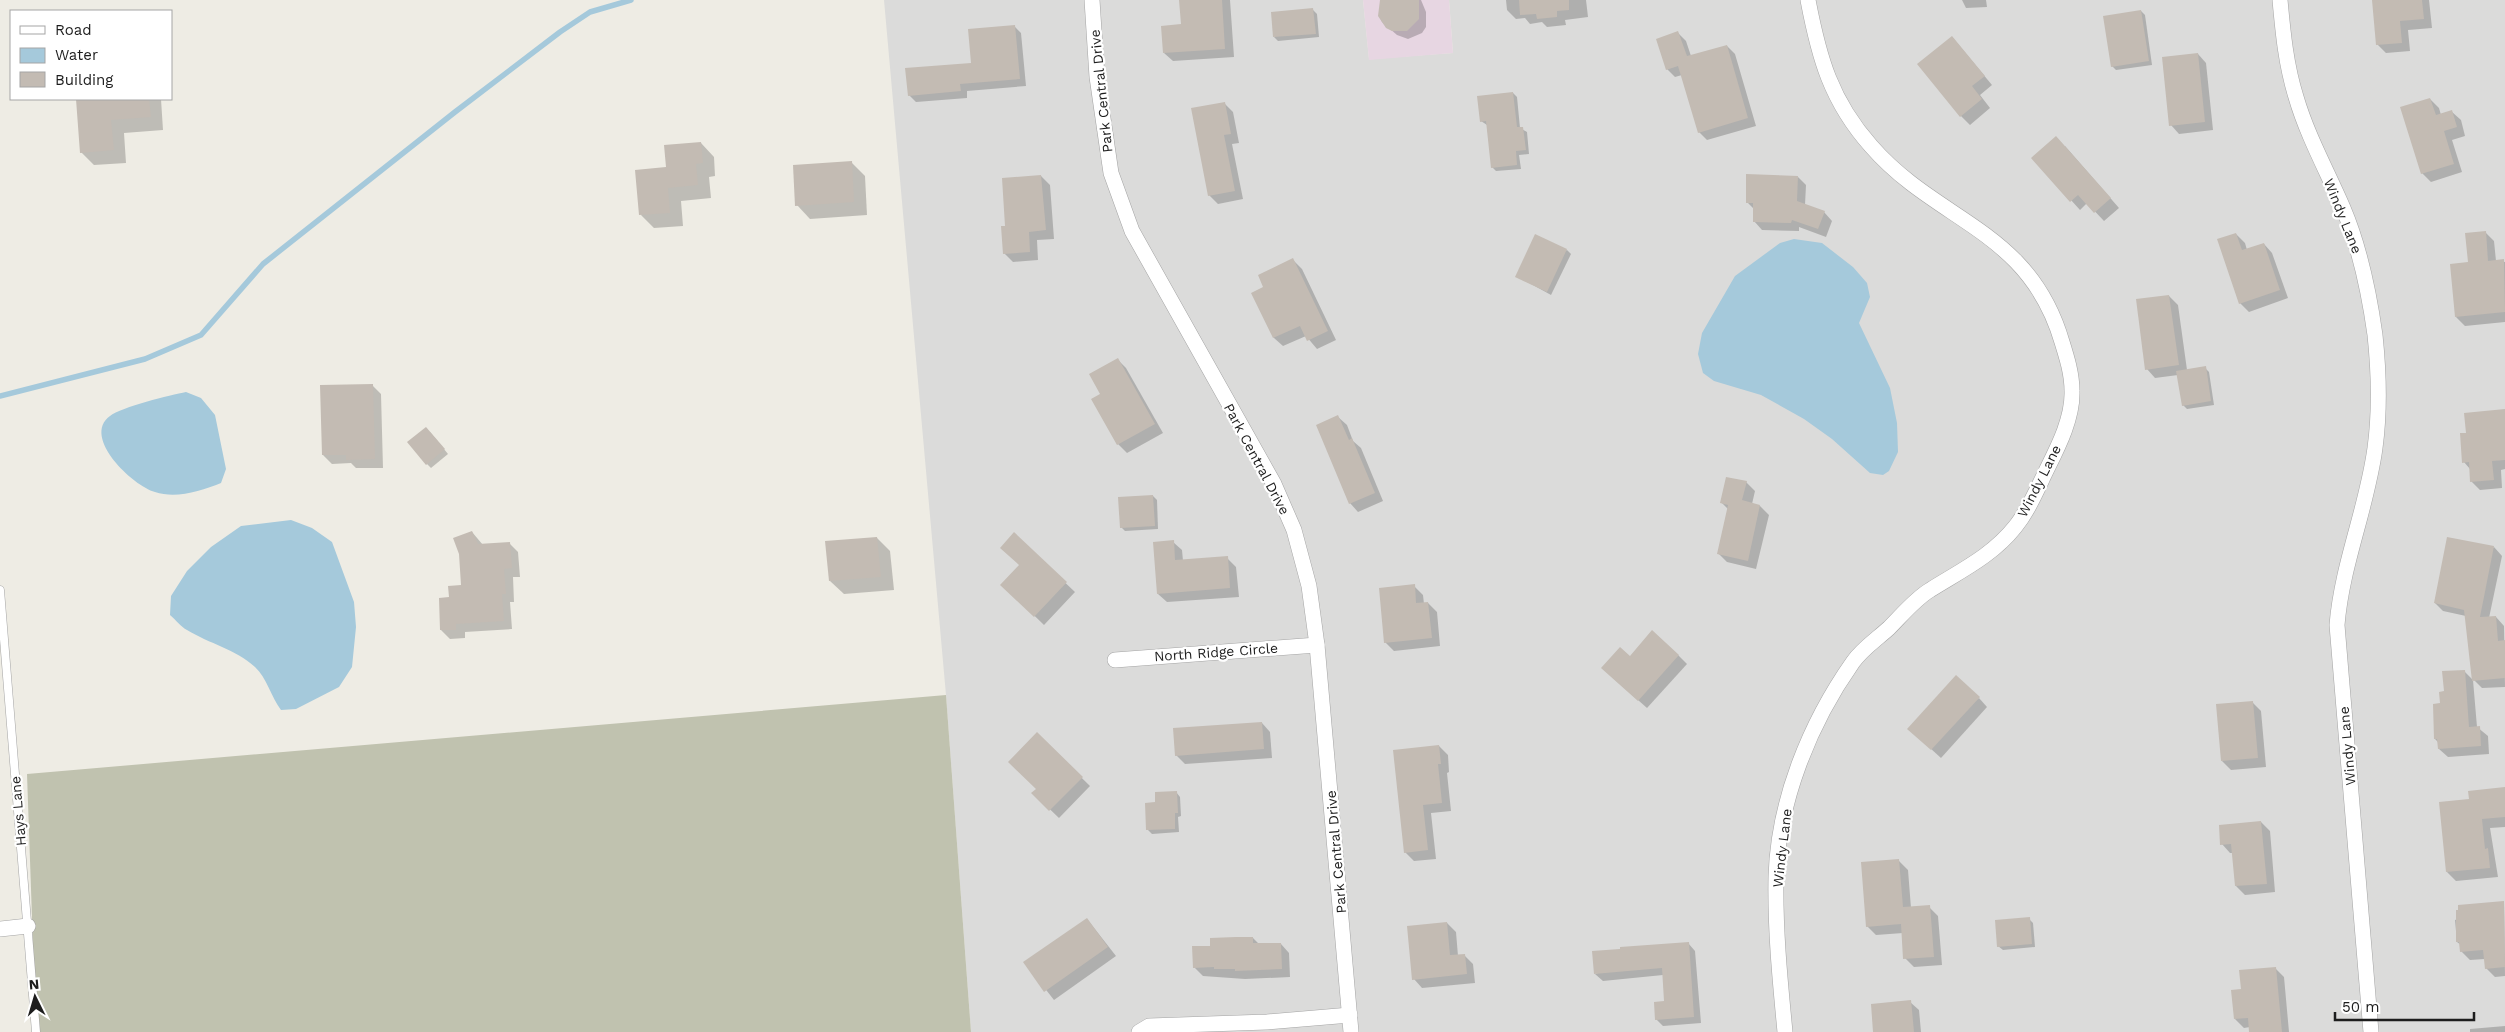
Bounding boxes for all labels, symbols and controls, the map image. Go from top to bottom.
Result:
legend [10,10,172,100]
text: Road [55,21,92,39]
street label: Park Central Drive [1087,29,1115,153]
text: Water [55,46,98,64]
text: Building [55,71,113,89]
street label: Windy Lane [2321,176,2365,256]
street label: Park Central Drive [1221,401,1293,517]
street label: Windy Lane [2014,442,2064,520]
street label: North Ridge Circle [1153,640,1279,664]
street label: Windy Lane [2336,706,2358,786]
street label: Hays Lane [7,775,29,847]
street label: Park Central Drive [1323,790,1349,914]
street label: Windy Lane [1769,808,1795,888]
north arrow [10,972,60,1022]
text: N [28,976,40,992]
scale bar [2335,990,2474,1022]
text: 50 m [2342,998,2379,1016]

